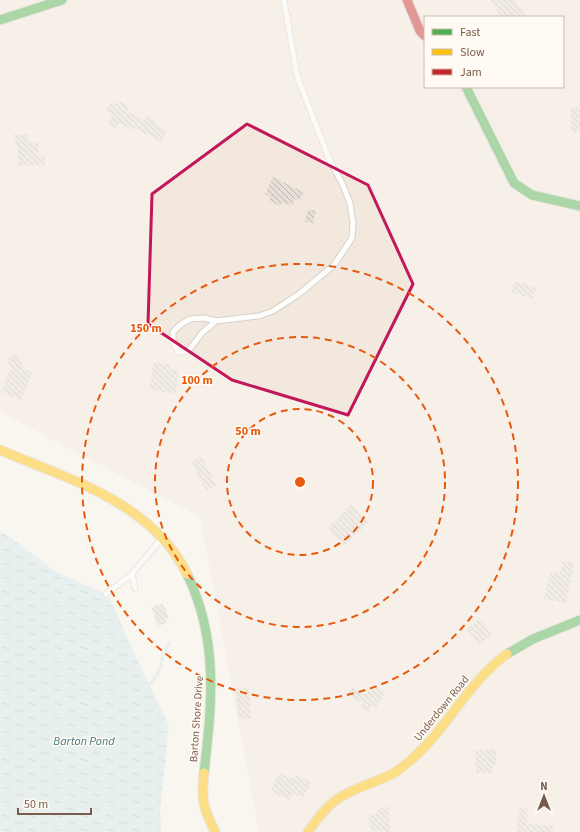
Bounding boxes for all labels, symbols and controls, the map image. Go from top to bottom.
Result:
legend [424,16,564,88]
text: Fast [460,24,480,41]
text: Slow [460,44,485,61]
text: Jam [460,64,482,81]
text: 150 m [130,320,162,337]
text: 100 m [181,372,213,389]
text: 50 m [235,423,261,440]
centre of rings [293,475,307,489]
street label: Underdown Road [410,672,472,744]
street label: Barton Shore Drive [186,675,207,763]
water label: Barton Pond [53,733,115,750]
north arrow [524,776,564,816]
text: N [540,779,548,794]
scale bar [18,790,91,816]
text: 50 m [24,796,48,813]

